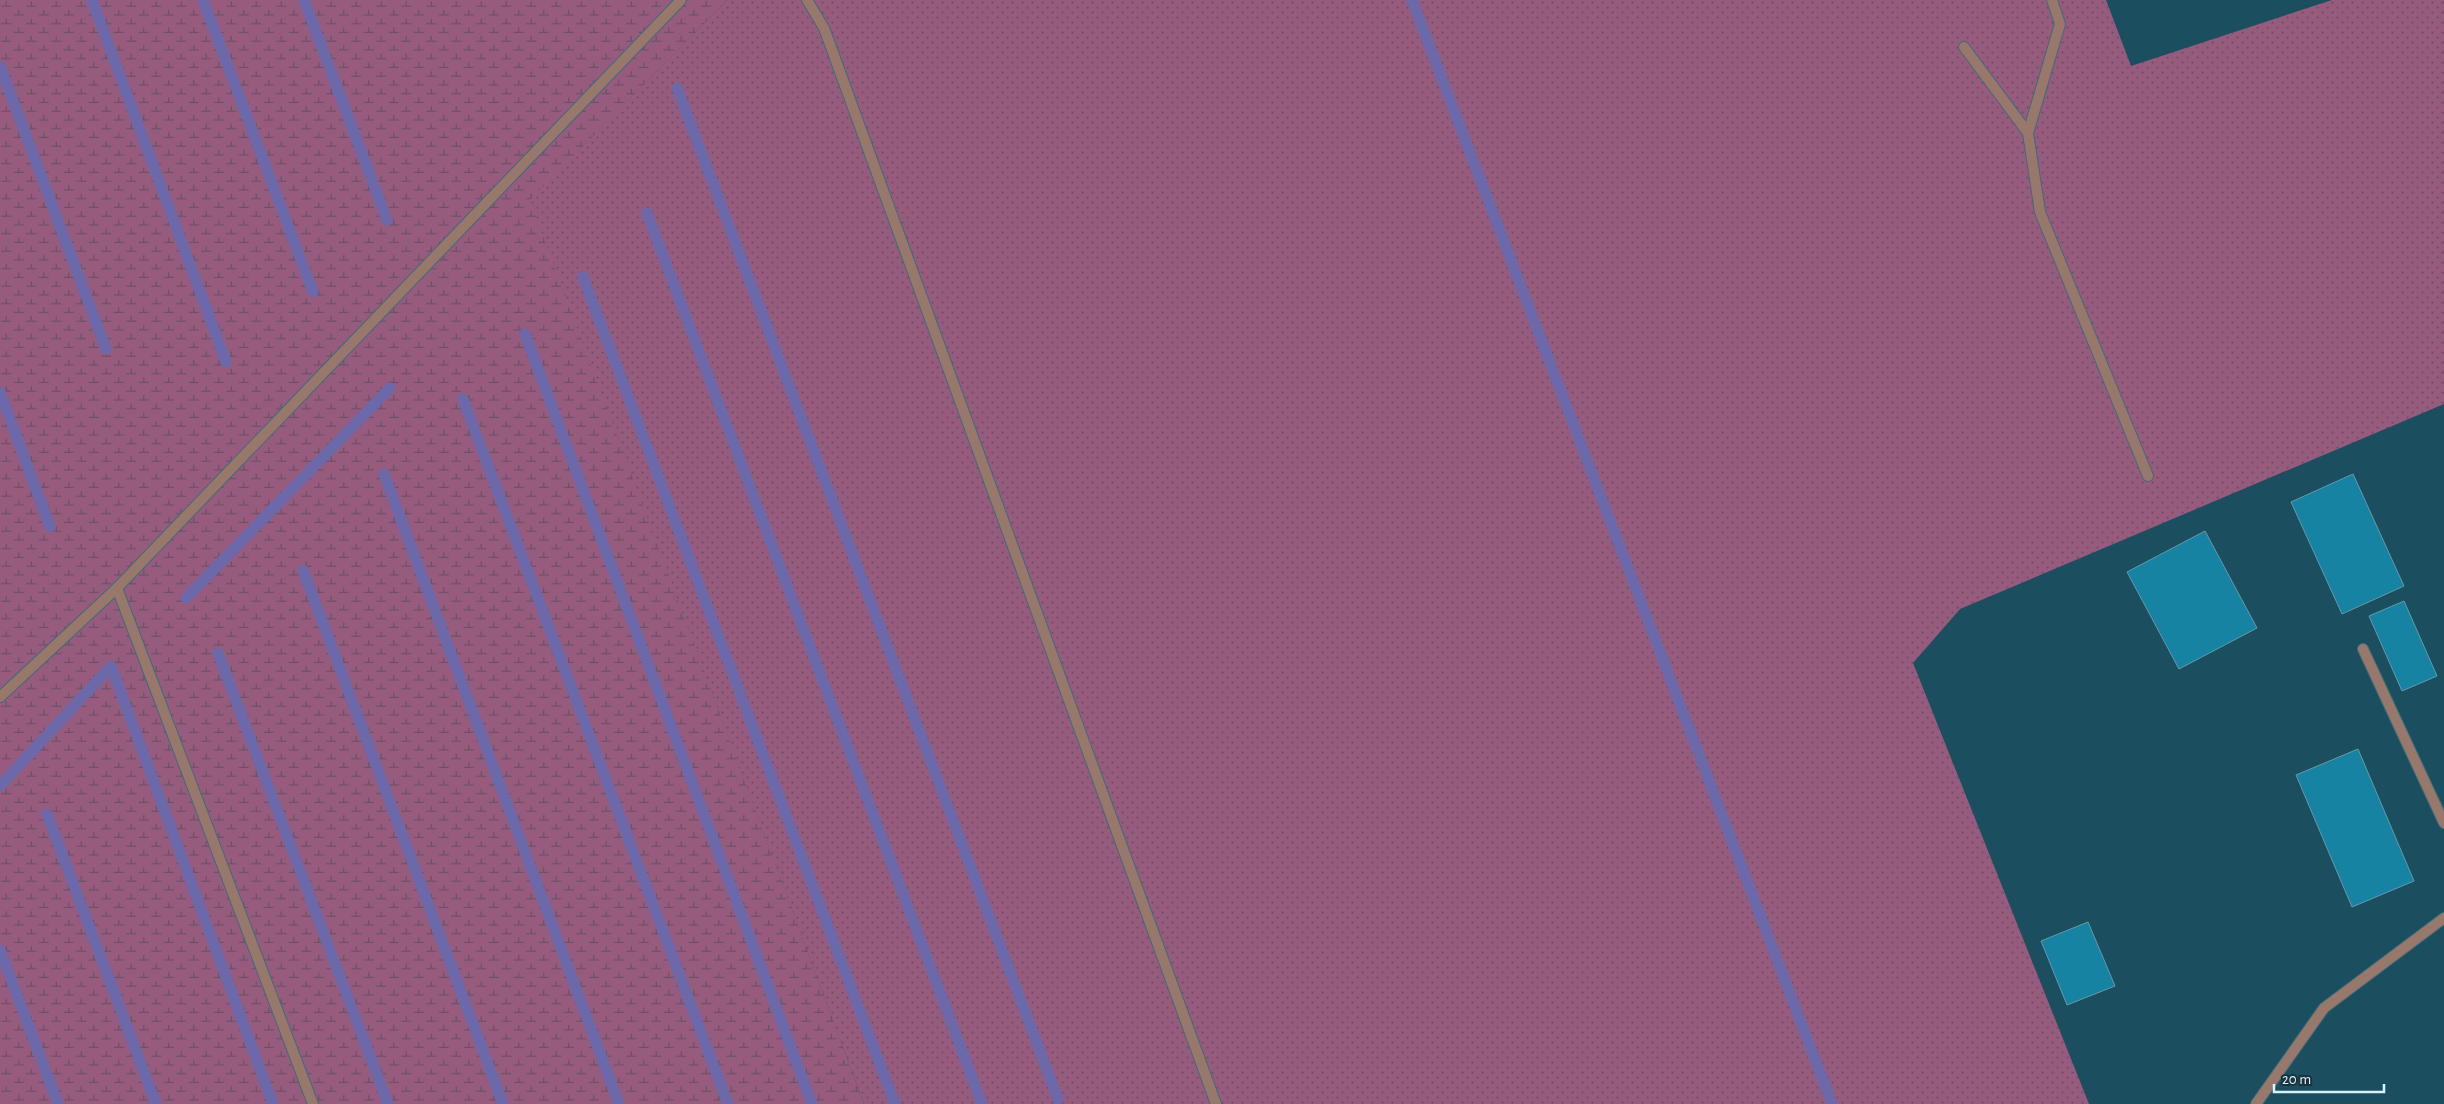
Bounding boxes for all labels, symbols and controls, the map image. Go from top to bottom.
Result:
scale bar [2274,1062,2384,1094]
text: 20 m [2282,1072,2311,1087]

